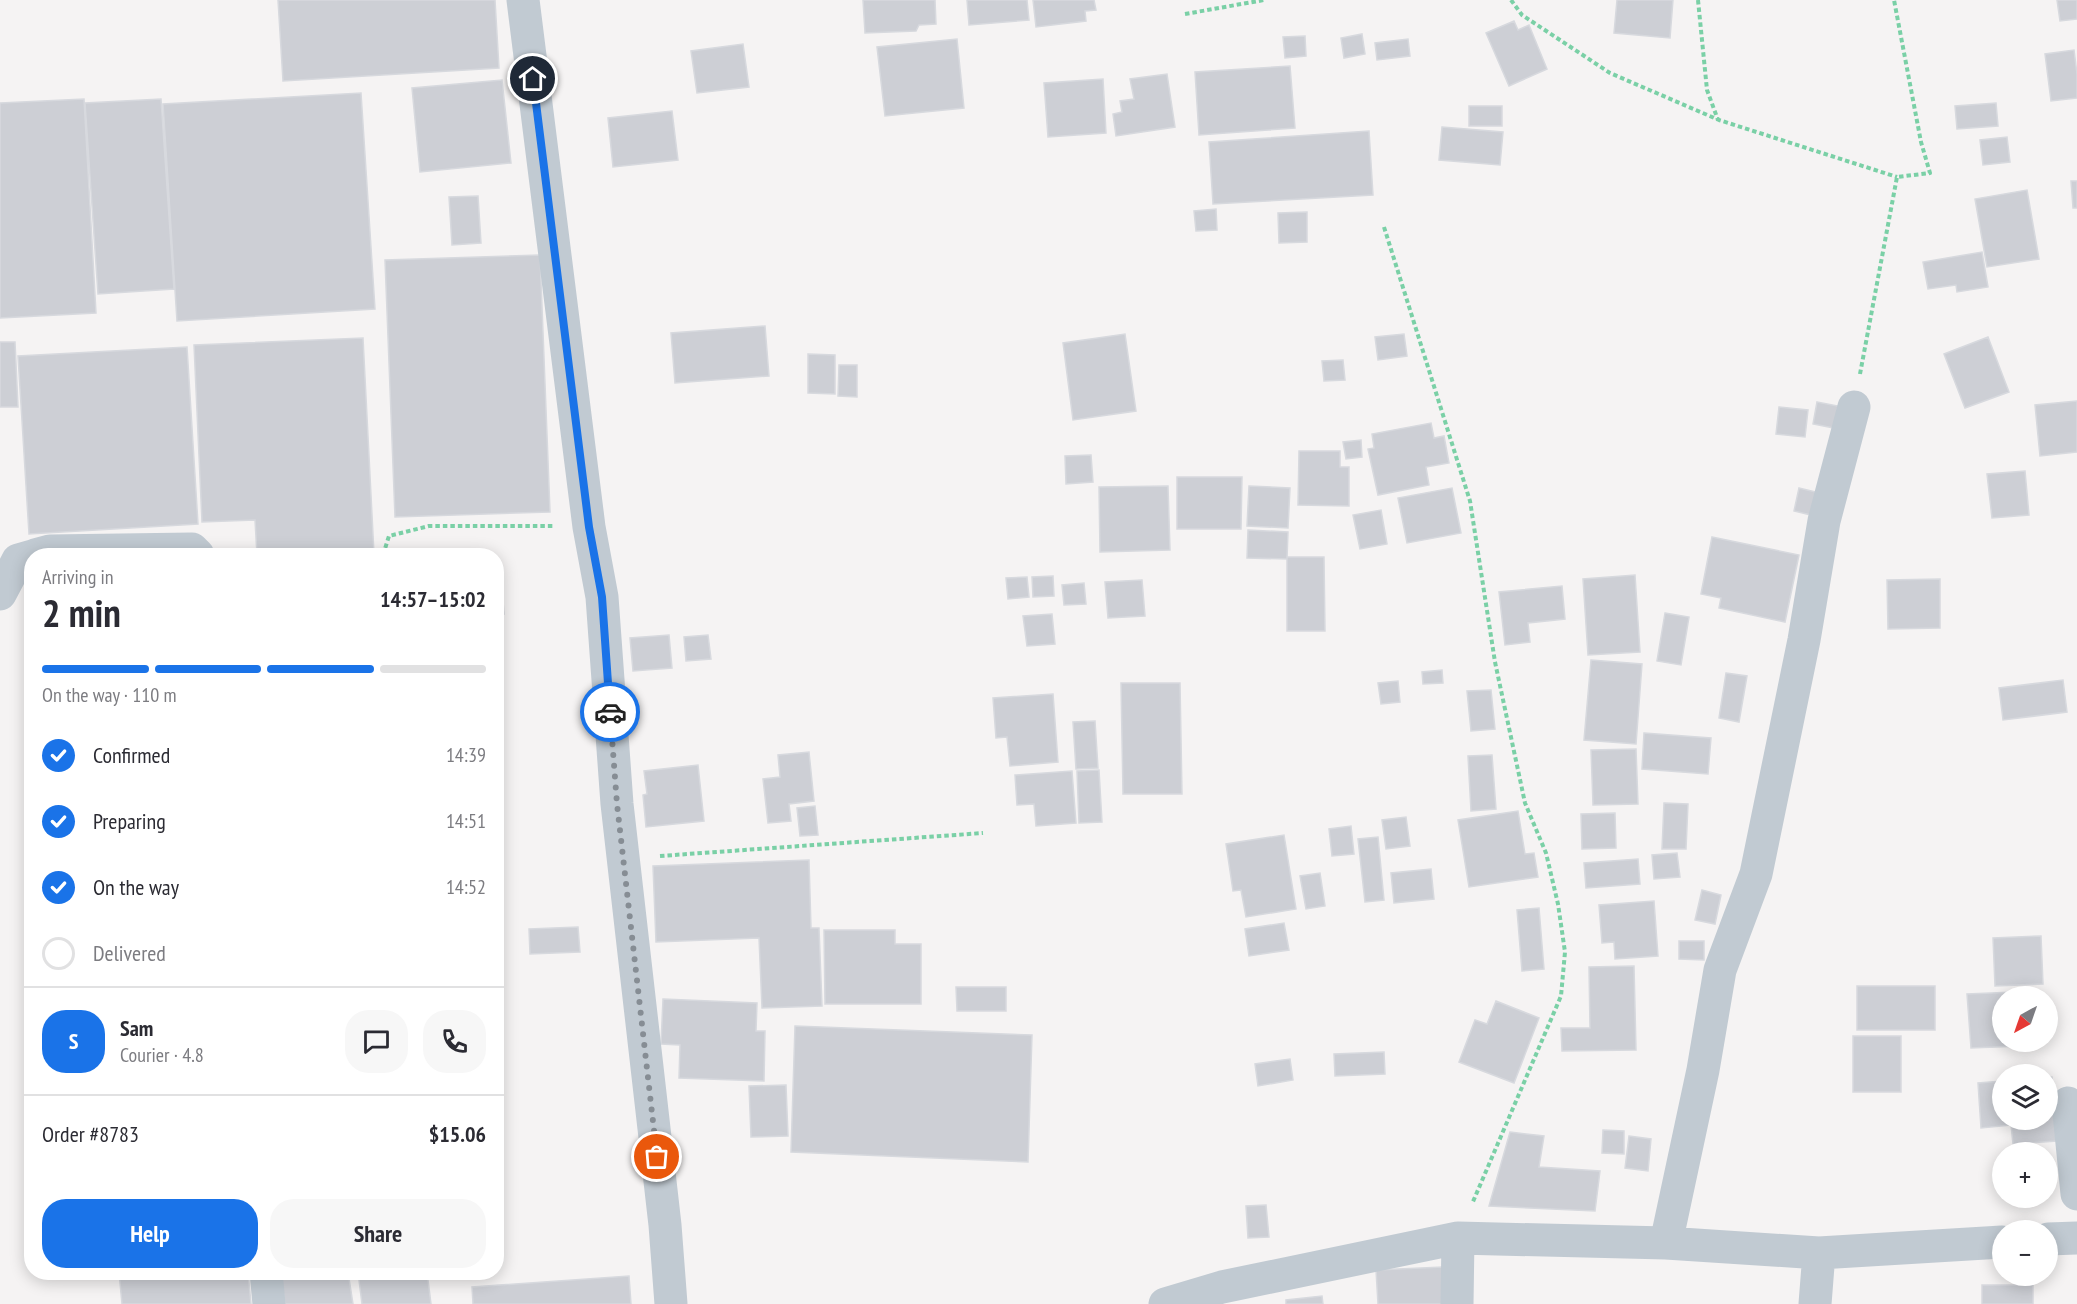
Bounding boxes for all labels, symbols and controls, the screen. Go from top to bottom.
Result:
pin [507,53,558,104]
icon: home [516,62,549,95]
text: Arriving in [42,564,114,590]
text: 14:57–15:02 [380,585,486,613]
text: 2 min [42,587,121,638]
text: On the way · 110 m [42,682,177,708]
courier [580,682,640,742]
icon: car [594,696,627,729]
icon: check [42,739,75,772]
text: Confirmed [93,741,170,769]
text: 14:39 [446,742,486,768]
icon: check [42,805,75,838]
text: Preparing [93,807,166,835]
text: 14:51 [446,808,486,834]
icon: check [42,871,75,904]
text: On the way [93,873,179,901]
text: 14:52 [446,874,486,900]
text: Delivered [93,939,166,967]
north arrow [1992,986,2058,1052]
map controls [1992,986,2058,1286]
button: chat [345,1010,408,1073]
button: phone [423,1010,486,1073]
text: Sam [120,1014,153,1042]
text: S [69,1027,78,1055]
text: Courier · 4.8 [120,1042,204,1068]
button: layers [1992,1064,2058,1130]
text: Order #8783 [42,1120,139,1148]
text: $15.06 [429,1120,486,1148]
pin [631,1131,682,1182]
icon: bag [640,1140,673,1173]
button: + [1992,1142,2058,1208]
button: Help [42,1199,258,1268]
button: Share [270,1199,486,1268]
button: − [1992,1220,2058,1286]

